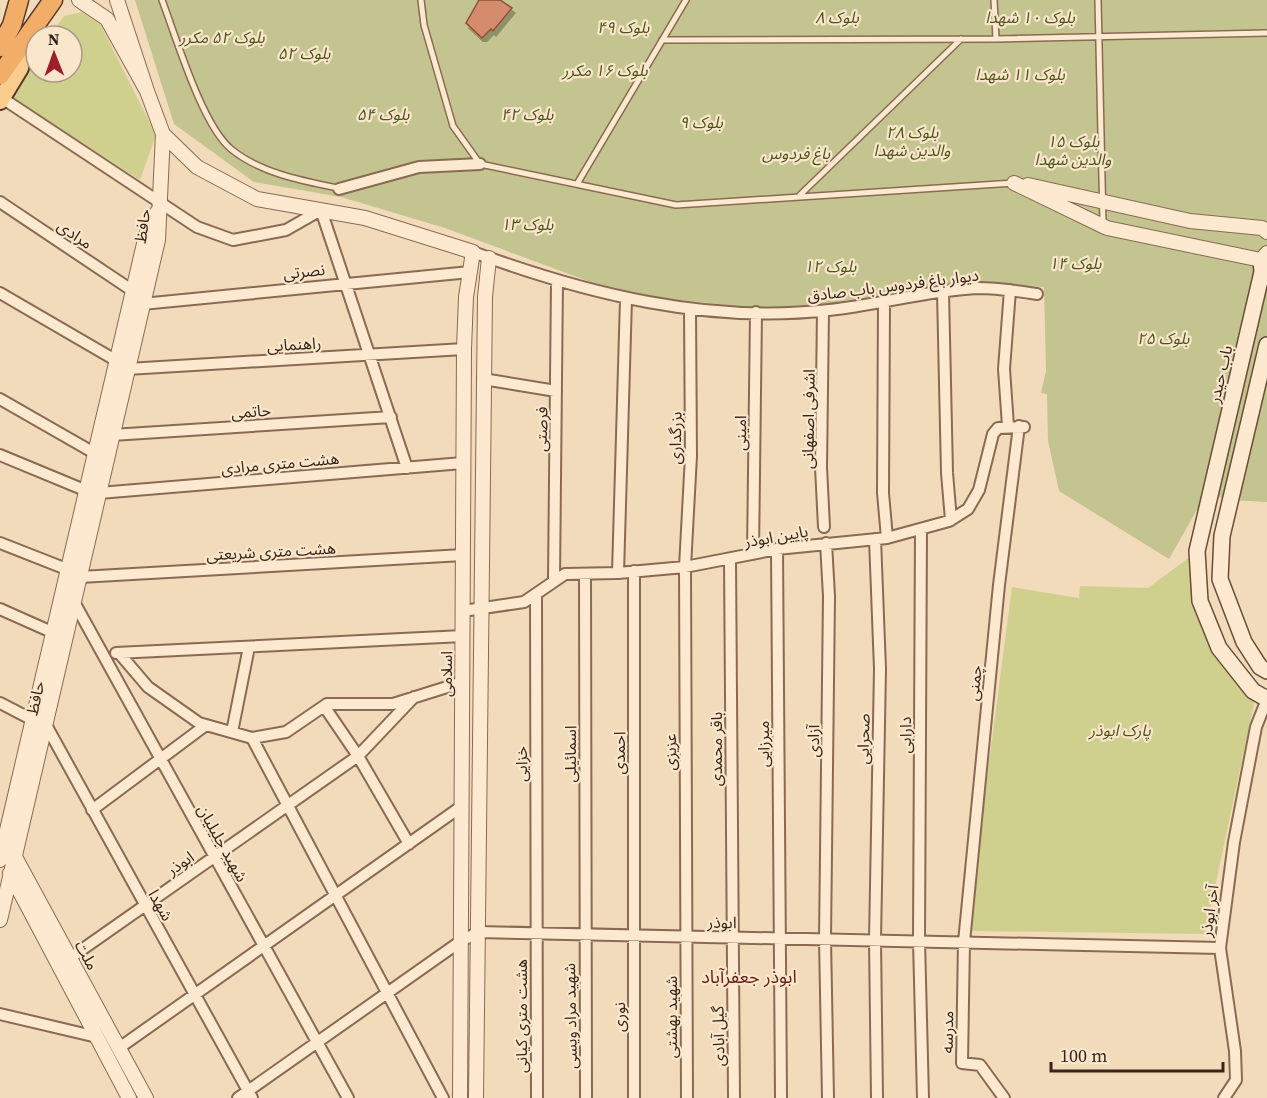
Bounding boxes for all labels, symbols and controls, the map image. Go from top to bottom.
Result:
park label: بلوک ۸ [815,6,859,28]
park label: بلوک ۱۰ شهدا [985,6,1075,28]
park label: بلوک ۴۹ [597,16,650,38]
north arrow [24,24,84,84]
park label: بلوک ۵۲ مکرر [177,26,265,48]
text: N [48,28,60,50]
park label: بلوک ۵۲ [278,42,331,64]
park label: بلوک ۱۶ مکرر [560,59,648,81]
park label: بلوک ۱۱ شهدا [975,63,1065,85]
park label: بلوک ۵۴ [357,103,410,125]
park label: بلوک ۴۲ [501,103,554,125]
park label: بلوک ۹ [679,111,723,133]
park label: بلوک ۲۸ والدین شهدا [874,121,950,161]
park label: بلوک ۱۵ والدین شهدا [1035,130,1111,170]
park label: باغ فردوس [762,142,831,166]
street label: حافظ [129,207,155,245]
park label: بلوک ۱۳ [501,213,554,235]
street label: مرادی [53,214,97,254]
park label: بلوک ۱۴ [1049,252,1102,274]
park label: بلوک ۱۲ [804,255,857,277]
street label: نصرتی [282,258,326,284]
street label: دیوار باغ فردوس باب صادق [806,264,980,308]
park label: بلوک ۲۵ [1137,327,1190,349]
street label: راهنمایی [266,332,322,356]
street label: باب حیدر [1202,343,1237,406]
street label: اشرفی اصفهانی [796,369,820,469]
street label: حاتمی [230,399,272,423]
street label: فرصتی [530,406,552,452]
street label: بزرگداری [664,411,686,465]
street label: امینی [729,415,751,451]
street label: هشت متری مرادی [220,447,340,479]
street label: پایین ابوذر [741,520,810,553]
street label: هشت متری شریعتی [206,537,336,565]
street label: اسلامی [435,651,457,697]
street label: چمنی [961,664,987,702]
street label: حافظ [20,679,50,717]
street label: باقر محمدی [705,712,727,786]
street label: صحرایی [852,713,874,765]
street label: دارابی [894,717,916,753]
park label: پارک ابوذر [1087,719,1151,741]
street label: میرزایی [752,721,774,767]
street label: آزادی [802,723,824,758]
street label: اسمائیلی [559,725,581,783]
street label: احمدی [608,731,630,775]
street label: عزیزی [659,733,681,771]
street label: خزایی [510,746,532,782]
street label: شهید جلیلیان [193,800,253,886]
street label: ابوذر [161,846,198,881]
street label: آخر ابوذر [1194,882,1224,939]
street label: شهدا [143,885,179,925]
street label: ابوذر [706,911,737,933]
street label: ملت [70,936,104,974]
street label: هشت متری کیانی [510,959,532,1073]
street label: شهید مراد ویسی [558,963,582,1069]
district label: ابوذر جعفرآباد [701,964,797,989]
street label: شهید بهشتی [660,976,682,1058]
street label: نوری [608,1002,630,1032]
street label: گیل آبادی [706,1005,730,1066]
street label: مدرسه [936,1010,958,1054]
scale bar [1051,1035,1224,1073]
text: 100 m [1060,1043,1107,1068]

